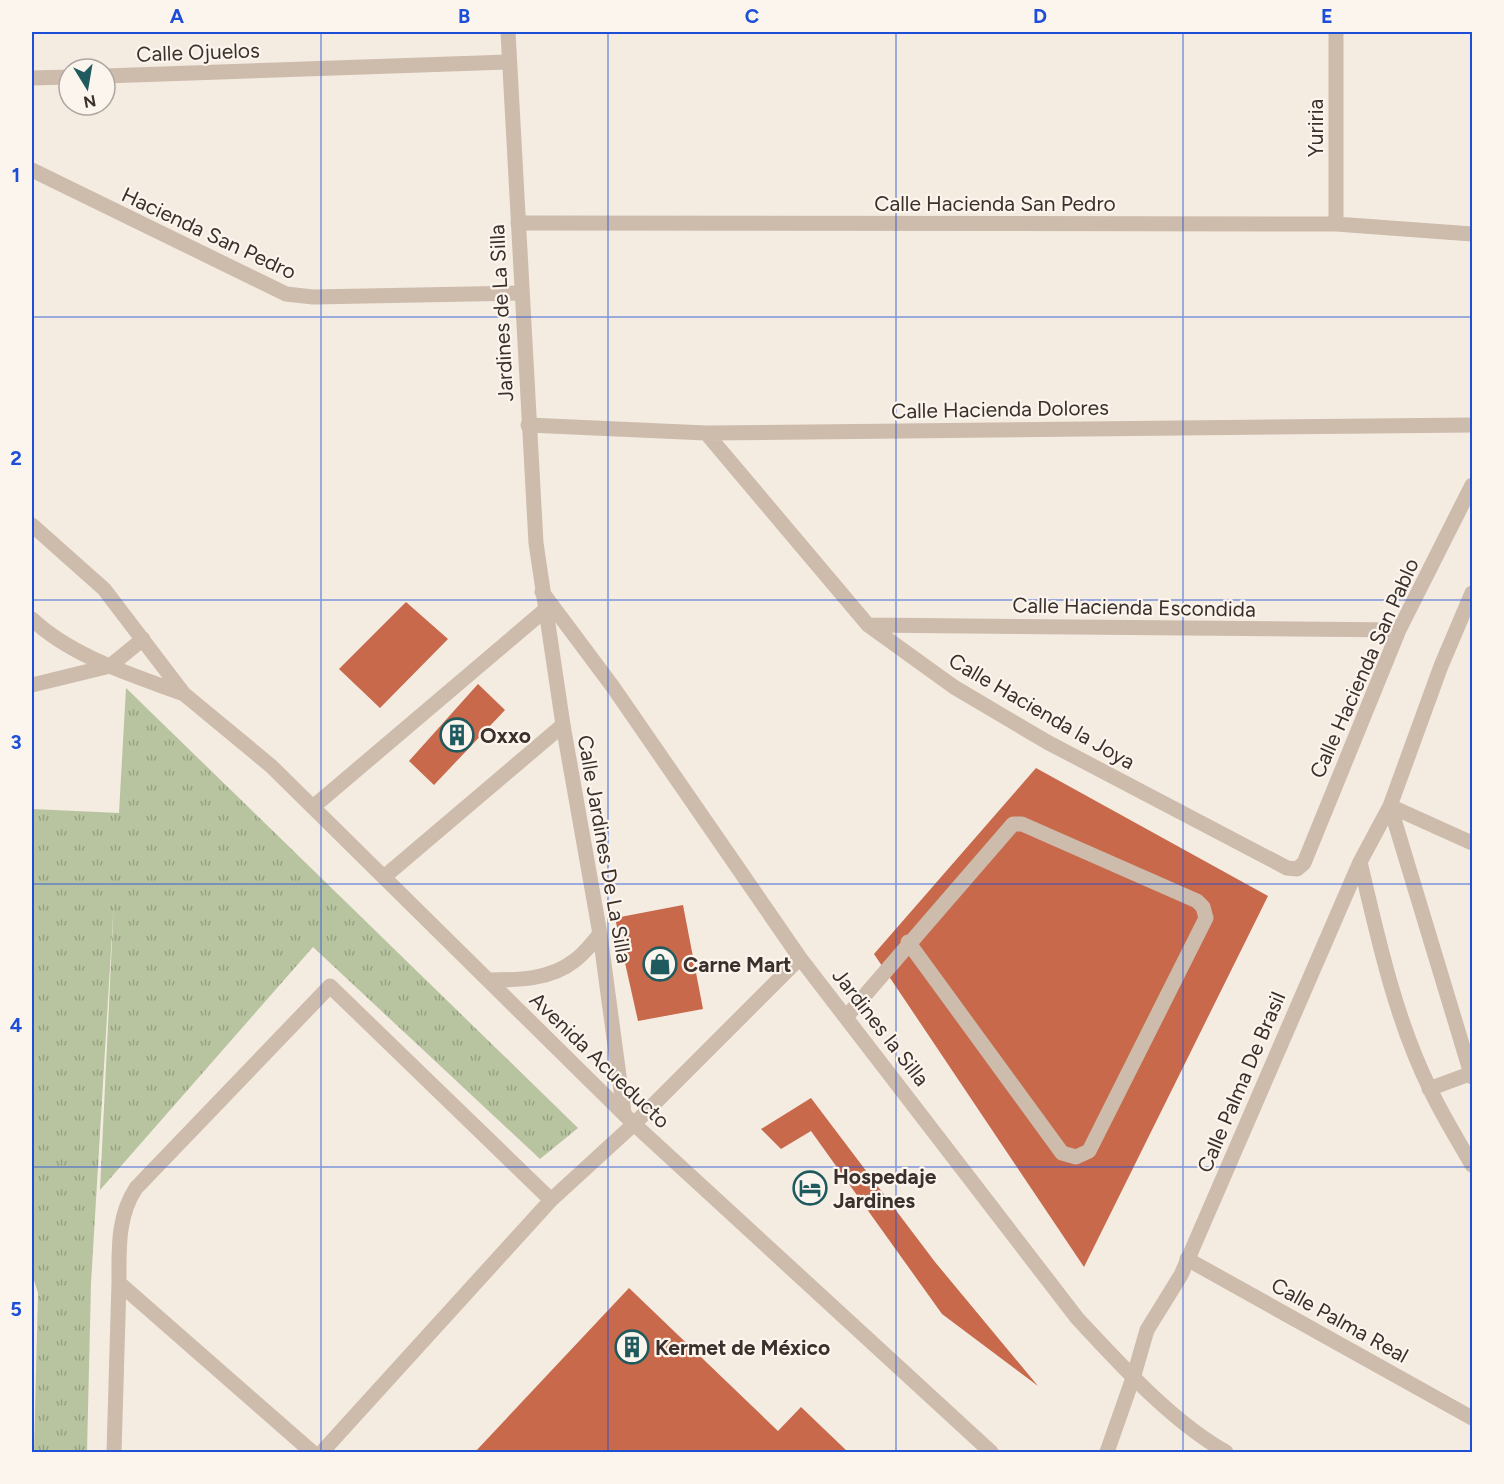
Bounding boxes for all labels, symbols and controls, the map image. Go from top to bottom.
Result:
text: A [170,4,185,28]
text: B [458,4,470,28]
text: C [745,4,759,28]
text: D [1033,4,1047,28]
text: E [1321,4,1333,28]
street label: Calle Ojuelos [136,37,260,67]
north arrow [57,57,117,117]
text: N [82,91,98,112]
street label: Yuriria [1303,99,1328,157]
text: 1 [12,163,20,187]
street label: Hacienda San Pedro [118,182,300,284]
street label: Calle Hacienda San Pedro [874,191,1116,216]
street label: Jardines de La Silla [484,224,518,402]
street label: Calle Hacienda Dolores [891,395,1109,423]
text: 2 [10,446,22,470]
street label: Calle Hacienda San Pablo [1304,554,1424,782]
street label: Calle Hacienda Escondida [1012,592,1256,622]
street label: Calle Hacienda la Joya [945,648,1139,774]
building icon: Oxxo [439,717,475,753]
place label: Oxxo [480,723,531,748]
text: 3 [10,730,22,754]
street label: Calle Jardines De La Silla [573,733,637,965]
shop icon: Carne Mart [642,946,678,982]
place label: Carne Mart [683,952,792,977]
street label: Jardines la Silla [827,963,935,1091]
street label: Avenida Acueducto [525,987,675,1133]
street label: Calle Palma De Brasil [1192,988,1290,1176]
text: 4 [10,1013,23,1037]
place label: Hospedaje Jardines [833,1164,937,1213]
hotel icon: Hospedaje Jardines [792,1170,828,1206]
street label: Calle Palma Real [1267,1272,1413,1368]
text: 5 [10,1297,22,1321]
building icon: Kermet de México [614,1329,650,1365]
place label: Kermet de México [655,1335,830,1360]

